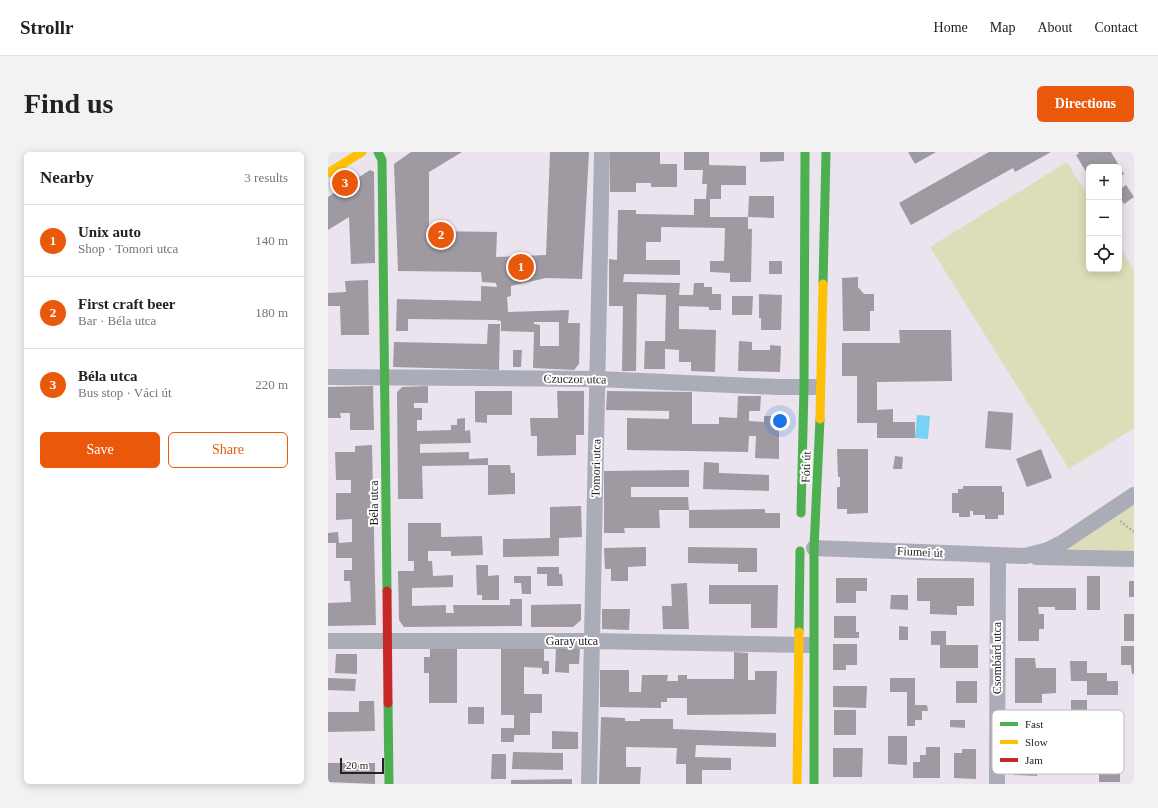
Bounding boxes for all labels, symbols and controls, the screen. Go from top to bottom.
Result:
text: Strollr [20,17,73,38]
text: Home [934,20,968,35]
text: Map [990,20,1015,35]
text: About [1037,20,1072,35]
text: Contact [1094,20,1138,35]
button: Directions [1037,86,1134,122]
text: Find us [24,88,114,119]
map controls [1086,164,1122,272]
button: + [1086,164,1122,200]
text: Nearby [40,168,94,187]
pin: 3 [332,168,358,198]
text: 3 results [244,170,288,185]
button: − [1086,200,1122,236]
pin: 2 [428,220,454,250]
text: Unix auto [78,224,141,240]
text: 1 [50,233,56,248]
text: 140 m [255,233,288,248]
button: locate [1086,236,1122,272]
text: Shop · Tomori utca [78,241,178,256]
pin: 1 [508,252,534,282]
text: First craft beer [78,296,175,312]
text: 2 [50,305,56,320]
text: 180 m [255,305,288,320]
text: Bar · Béla utca [78,313,156,328]
text: Béla utca [78,368,138,384]
street label: Czuczor utca [543,371,607,387]
text: 3 [50,377,56,392]
text: 220 m [255,377,288,392]
text: Bus stop · Váci út [78,385,172,400]
your location [770,411,790,431]
button: Save [40,432,160,468]
button: Share [168,432,288,468]
street label: Tomori utca [588,438,604,497]
street label: Fóti út [798,450,814,483]
street label: Béla utca [367,480,381,525]
street label: Fiumei út [896,544,944,560]
street label: Csombárd utca [990,621,1004,694]
street label: Garay utca [546,634,599,648]
legend [992,710,1124,774]
text: Fast [1025,718,1043,730]
text: Slow [1025,736,1048,748]
text: Jam [1025,754,1043,766]
scale bar [340,756,384,775]
text: 20 m [346,759,368,771]

